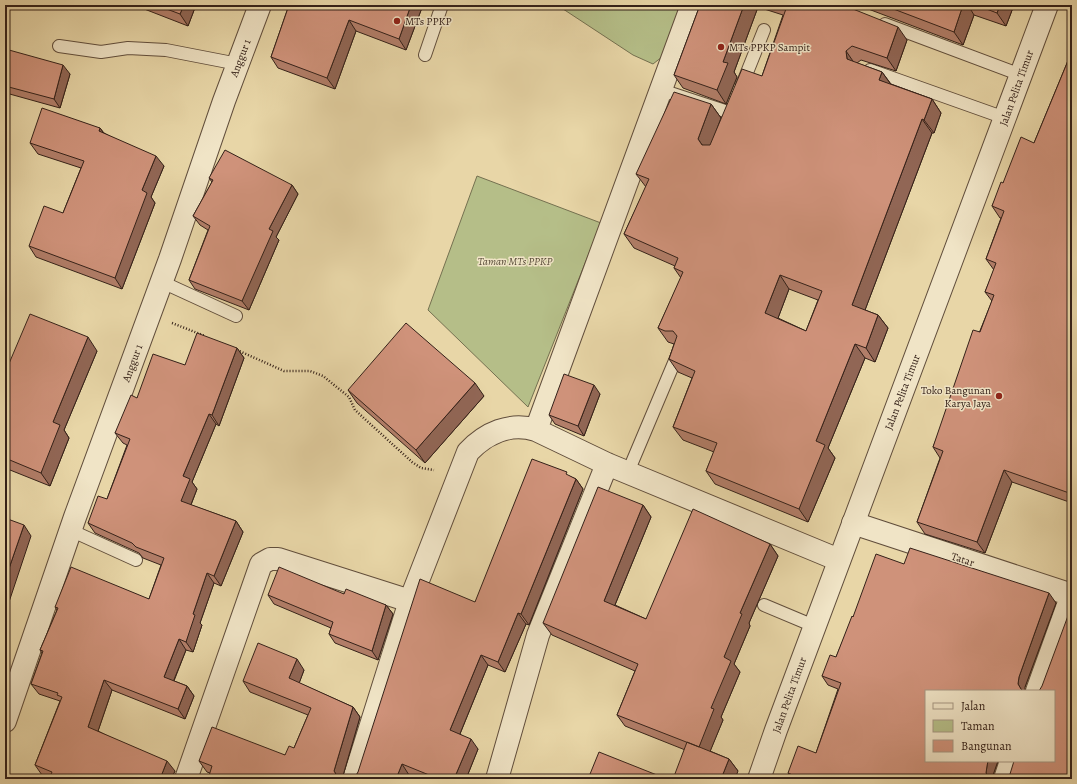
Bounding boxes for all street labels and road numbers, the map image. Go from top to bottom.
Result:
street label: Anggur 1 [226,37,255,80]
street label: Jalan Pelita Timur [996,48,1037,128]
street label: Anggur 1 [118,342,146,385]
street label: Jalan Pelita Timur [881,352,924,432]
street label: Tatar [949,549,976,570]
street label: Jalan Pelita Timur [769,655,810,735]

